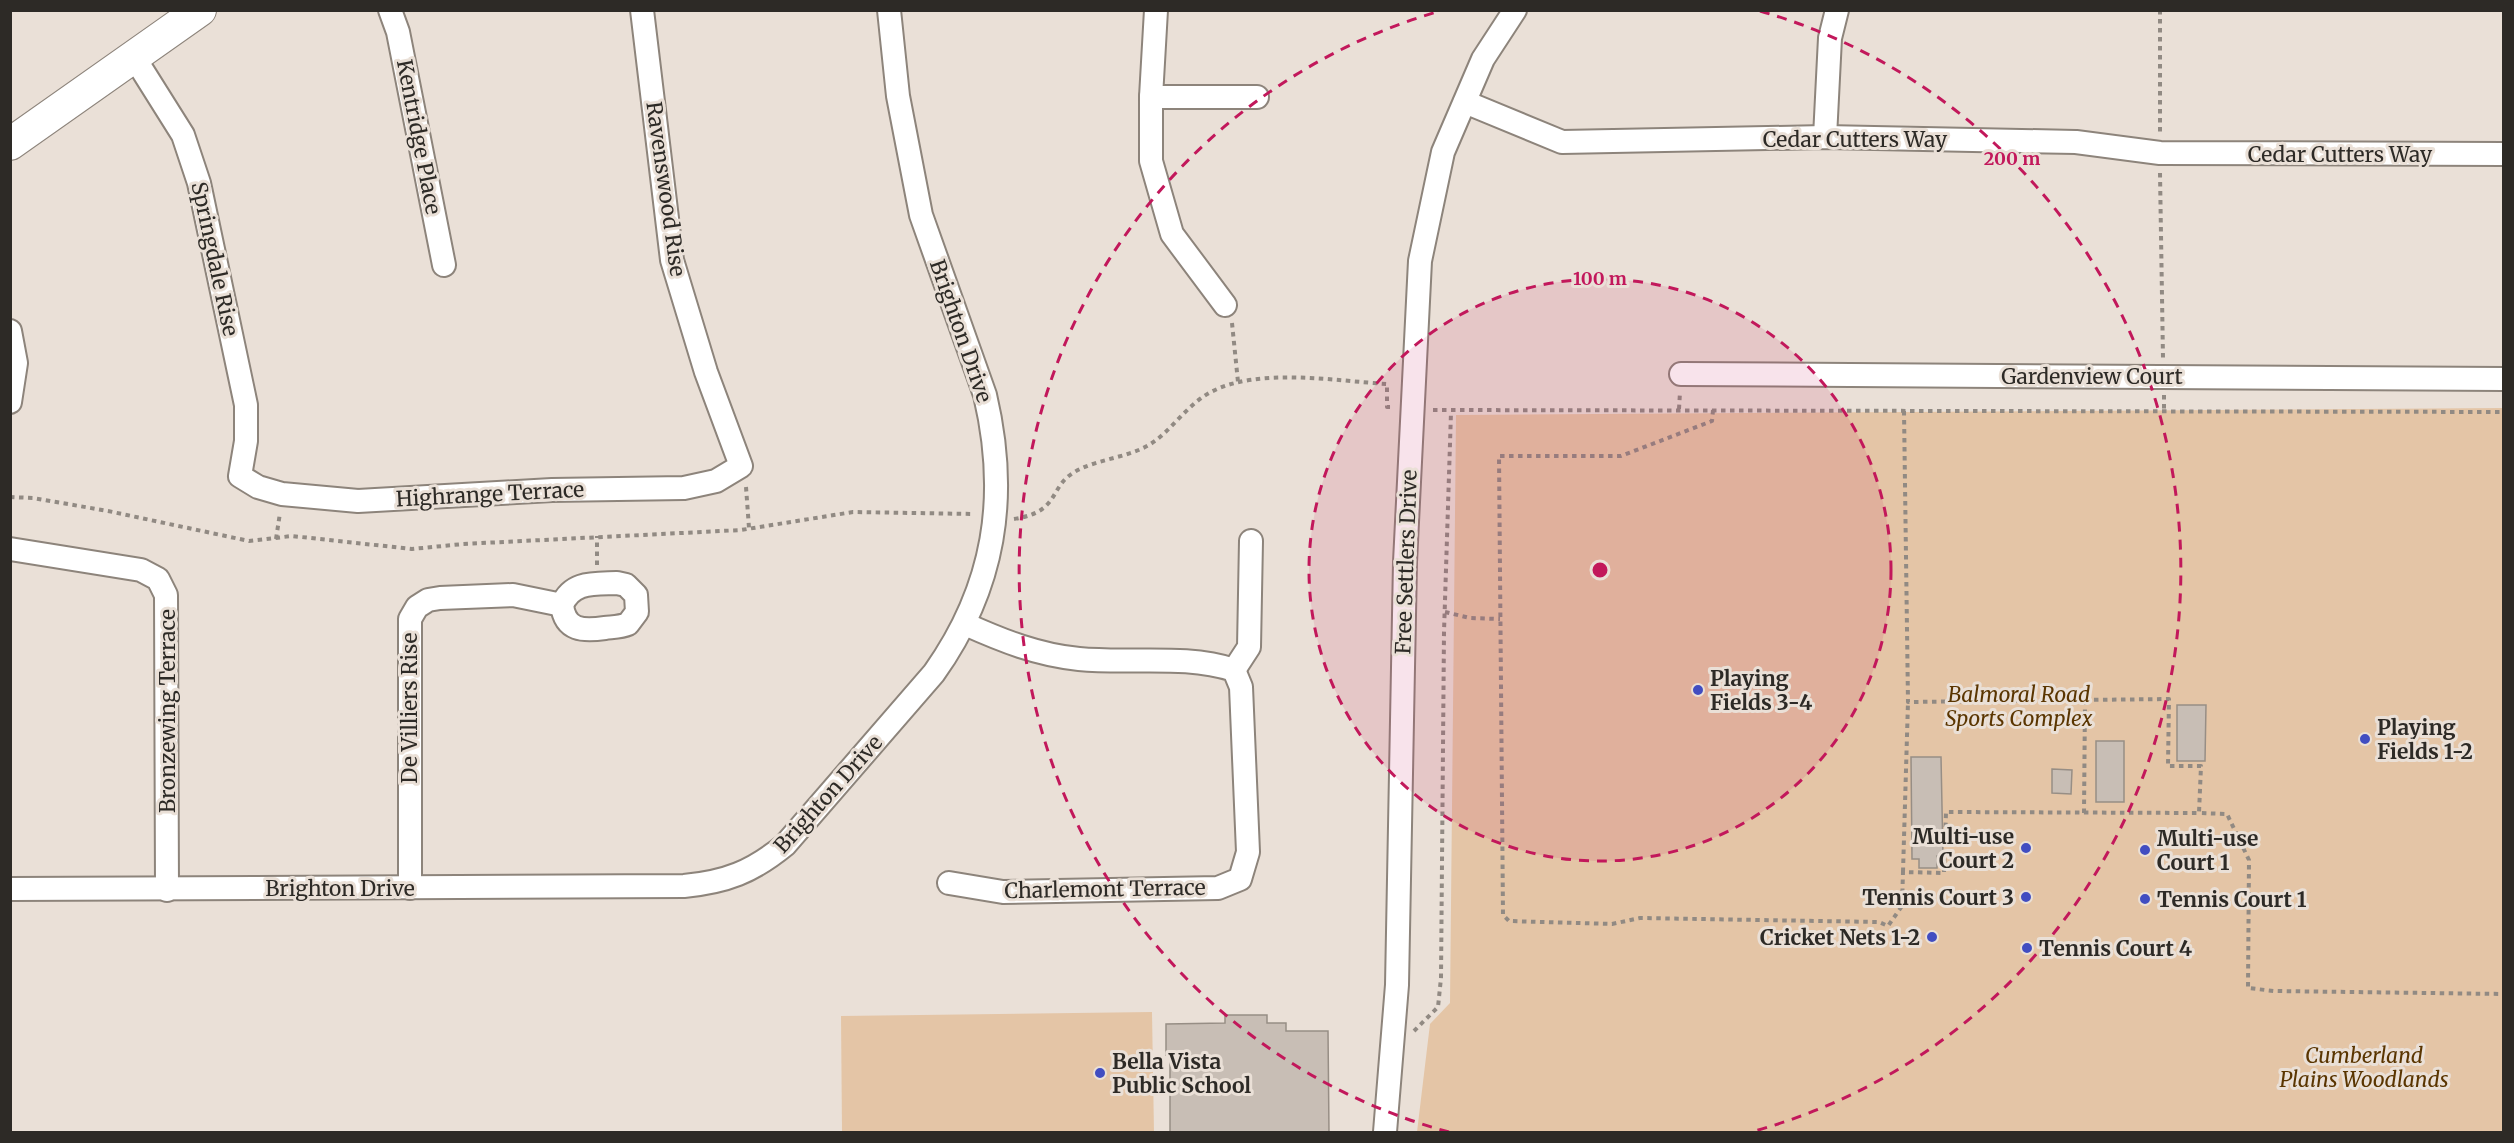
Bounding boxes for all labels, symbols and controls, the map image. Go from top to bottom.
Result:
street label: Kentridge Place [391,57,447,217]
street label: Ravenswood Rise [640,100,692,278]
street label: Cedar Cutters Way [1763,126,1948,153]
street label: Cedar Cutters Way [2248,141,2433,168]
text: 200 m [1984,147,2040,170]
street label: Springdale Rise [185,179,245,339]
street label: Brighton Drive [924,256,998,406]
text: 100 m [1573,267,1627,290]
street label: Gardenview Court [2001,363,2183,390]
street label: Free Settlers Drive [1389,469,1423,655]
street label: Highrange Terrace [395,476,585,512]
centre of rings [1590,560,1610,580]
street label: Bronzewing Terrace [154,609,181,813]
street label: De Villiers Rise [396,633,423,783]
place label: Playing Fields 3-4 [1710,665,1812,716]
park label: Balmoral Road Sports Complex [1945,681,2093,732]
marker: Playing Fields 3-4 [1691,683,1705,697]
place label: Playing Fields 1-2 [2377,714,2473,765]
street label: Brighton Drive [768,729,888,859]
marker: Playing Fields 1-2 [2358,732,2372,746]
place label: Multi-use Court 2 [1913,823,2014,874]
place label: Multi-use Court 1 [2157,825,2258,876]
marker: Multi-use Court 2 [2019,841,2033,855]
marker: Multi-use Court 1 [2138,843,2152,857]
street label: Charlemont Terrace [1004,874,1206,904]
street label: Brighton Drive [265,875,415,902]
place label: Tennis Court 3 [1862,884,2014,911]
place label: Tennis Court 1 [2157,886,2307,913]
marker: Tennis Court 3 [2019,890,2033,904]
marker: Tennis Court 1 [2138,892,2152,906]
place label: Cricket Nets 1-2 [1760,924,1920,951]
marker: Cricket Nets 1-2 [1925,930,1939,944]
place label: Tennis Court 4 [2039,935,2192,962]
marker: Tennis Court 4 [2020,941,2034,955]
park label: Cumberland Plains Woodlands [2279,1042,2449,1093]
place label: Bella Vista Public School [1112,1048,1251,1099]
marker: Bella Vista Public School [1093,1066,1107,1080]

